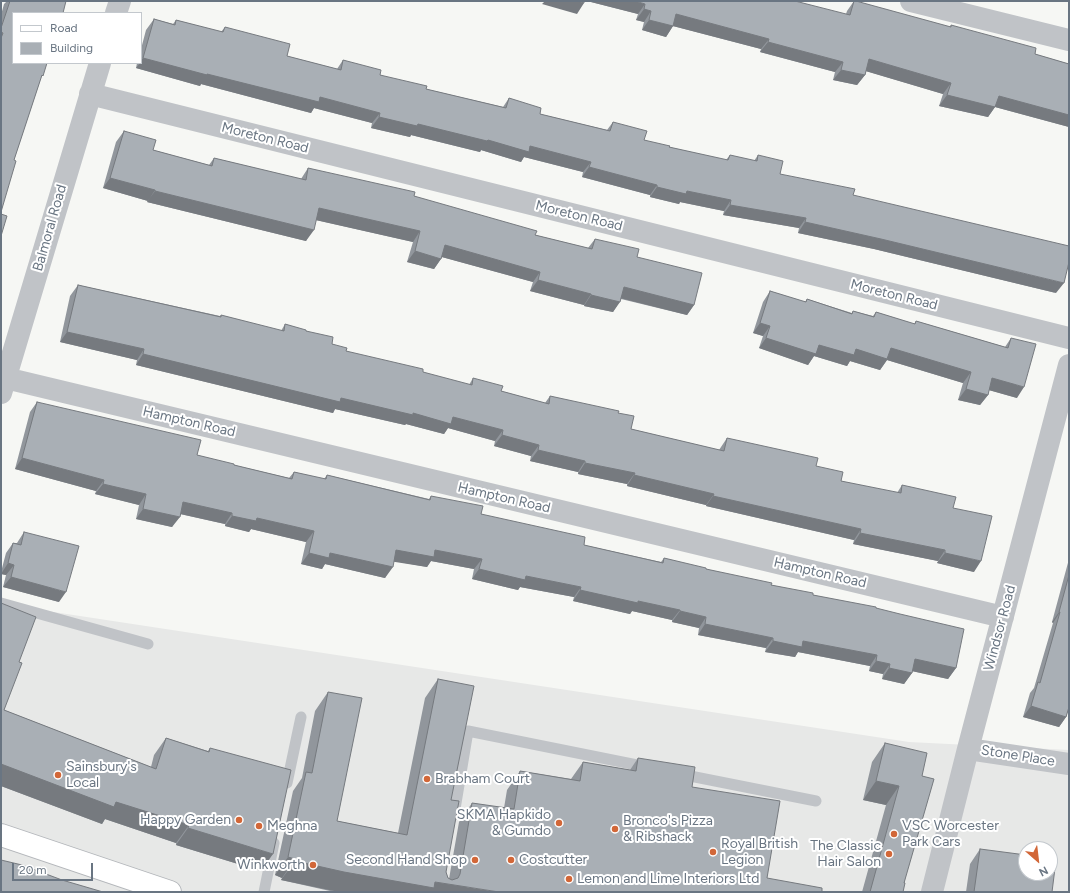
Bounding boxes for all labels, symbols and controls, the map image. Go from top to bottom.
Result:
legend [12,12,142,64]
text: Road [50,21,78,35]
text: Building [50,41,93,55]
street label: Moreton Road [220,119,310,157]
street label: Balmoral Road [30,183,70,273]
street label: Moreton Road [534,197,624,235]
street label: Moreton Road [849,276,939,314]
street label: Hampton Road [141,403,237,441]
street label: Hampton Road [456,479,552,517]
street label: Hampton Road [772,554,868,592]
street label: Windsor Road [981,583,1019,673]
street label: Stone Place [980,742,1056,770]
place label: Sainsbury's Local [66,759,137,792]
marker: Sainsbury's Local [53,770,63,780]
place label: Brabham Court [435,771,530,787]
marker: Brabham Court [422,774,432,784]
place label: SKMA Hapkido & Gumdo [457,807,551,840]
place label: Happy Garden [140,812,231,828]
place label: Bronco's Pizza & Ribshack [623,813,713,846]
marker: Happy Garden [234,815,244,825]
place label: Meghna [267,818,317,834]
marker: SKMA Hapkido & Gumdo [554,818,564,828]
place label: VSC Worcester Park Cars [902,818,999,850]
marker: Meghna [254,821,264,831]
marker: Bronco's Pizza & Ribshack [610,824,620,834]
marker: VSC Worcester Park Cars [889,829,899,839]
place label: Royal British Legion [721,836,798,868]
place label: The Classic Hair Salon [810,838,881,870]
north arrow [1018,841,1058,881]
marker: Royal British Legion [708,847,718,857]
marker: The Classic Hair Salon [884,849,894,859]
place label: Second Hand Shop [346,852,467,868]
place label: Costcutter [519,852,587,868]
scale bar [14,855,95,881]
marker: Second Hand Shop [470,855,480,865]
marker: Costcutter [506,855,516,865]
place label: Winkworth [237,857,305,873]
marker: Winkworth [308,860,318,870]
text: 20 m [19,863,47,877]
text: N [1037,863,1050,879]
place label: Lemon and Lime Interiors Ltd [577,871,759,887]
marker: Lemon and Lime Interiors Ltd [564,874,574,884]

